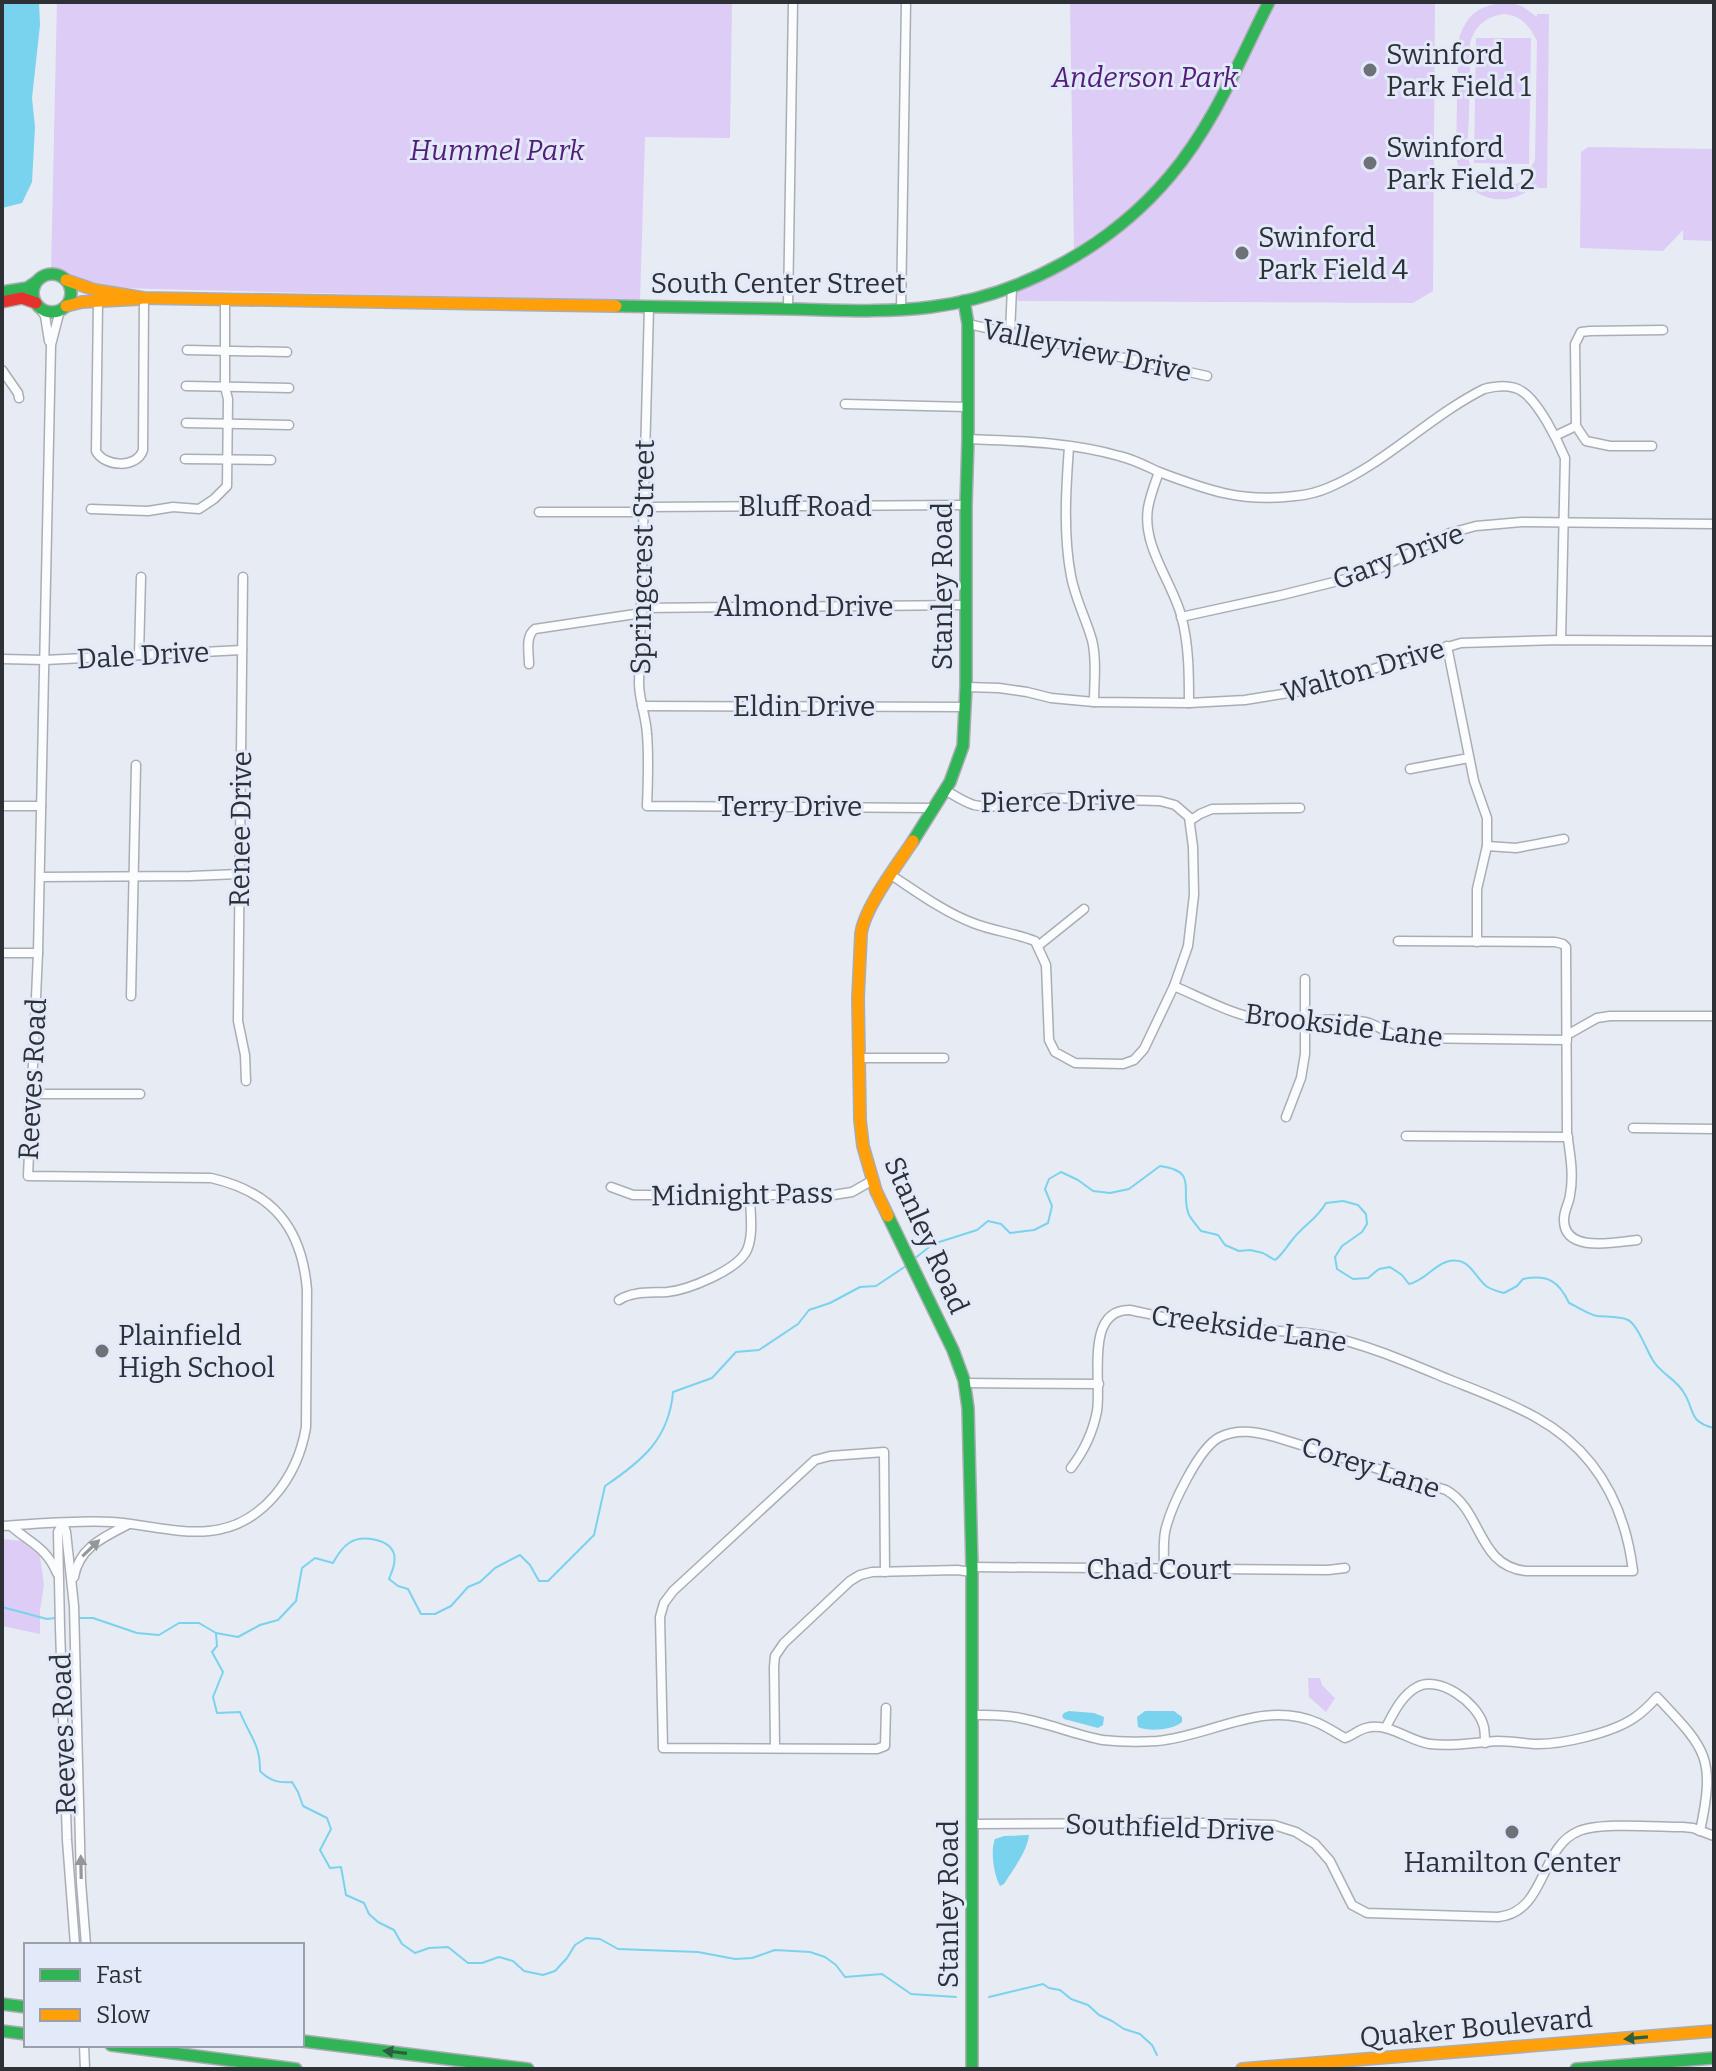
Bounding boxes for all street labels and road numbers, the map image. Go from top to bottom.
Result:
street label: South Center Street [650,267,906,300]
street label: Valleyview Drive [979,312,1195,389]
street label: Springcrest Street [624,439,661,675]
street label: Bluff Road [738,490,872,523]
street label: Stanley Road [926,502,959,670]
street label: Gary Drive [1328,516,1468,597]
street label: Almond Drive [714,590,894,623]
street label: Walton Drive [1278,631,1448,709]
street label: Dale Drive [76,636,210,675]
street label: Eldin Drive [733,690,875,723]
street label: Renee Drive [223,751,258,907]
street label: Pierce Drive [980,784,1136,819]
street label: Terry Drive [718,790,862,823]
street label: Reeves Road [12,997,53,1161]
street label: Brookside Lane [1243,997,1445,1054]
street label: Stanley Road [877,1152,976,1319]
street label: Midnight Pass [651,1176,834,1213]
street label: Creekside Lane [1149,1298,1349,1359]
street label: Corey Lane [1297,1430,1444,1505]
street label: Chad Court [1086,1553,1232,1586]
street label: Reeves Road [44,1652,83,1816]
street label: Southfield Drive [1064,1807,1276,1848]
street label: Stanley Road [932,1820,965,1988]
street label: Quaker Boulevard [1358,2001,1594,2054]

